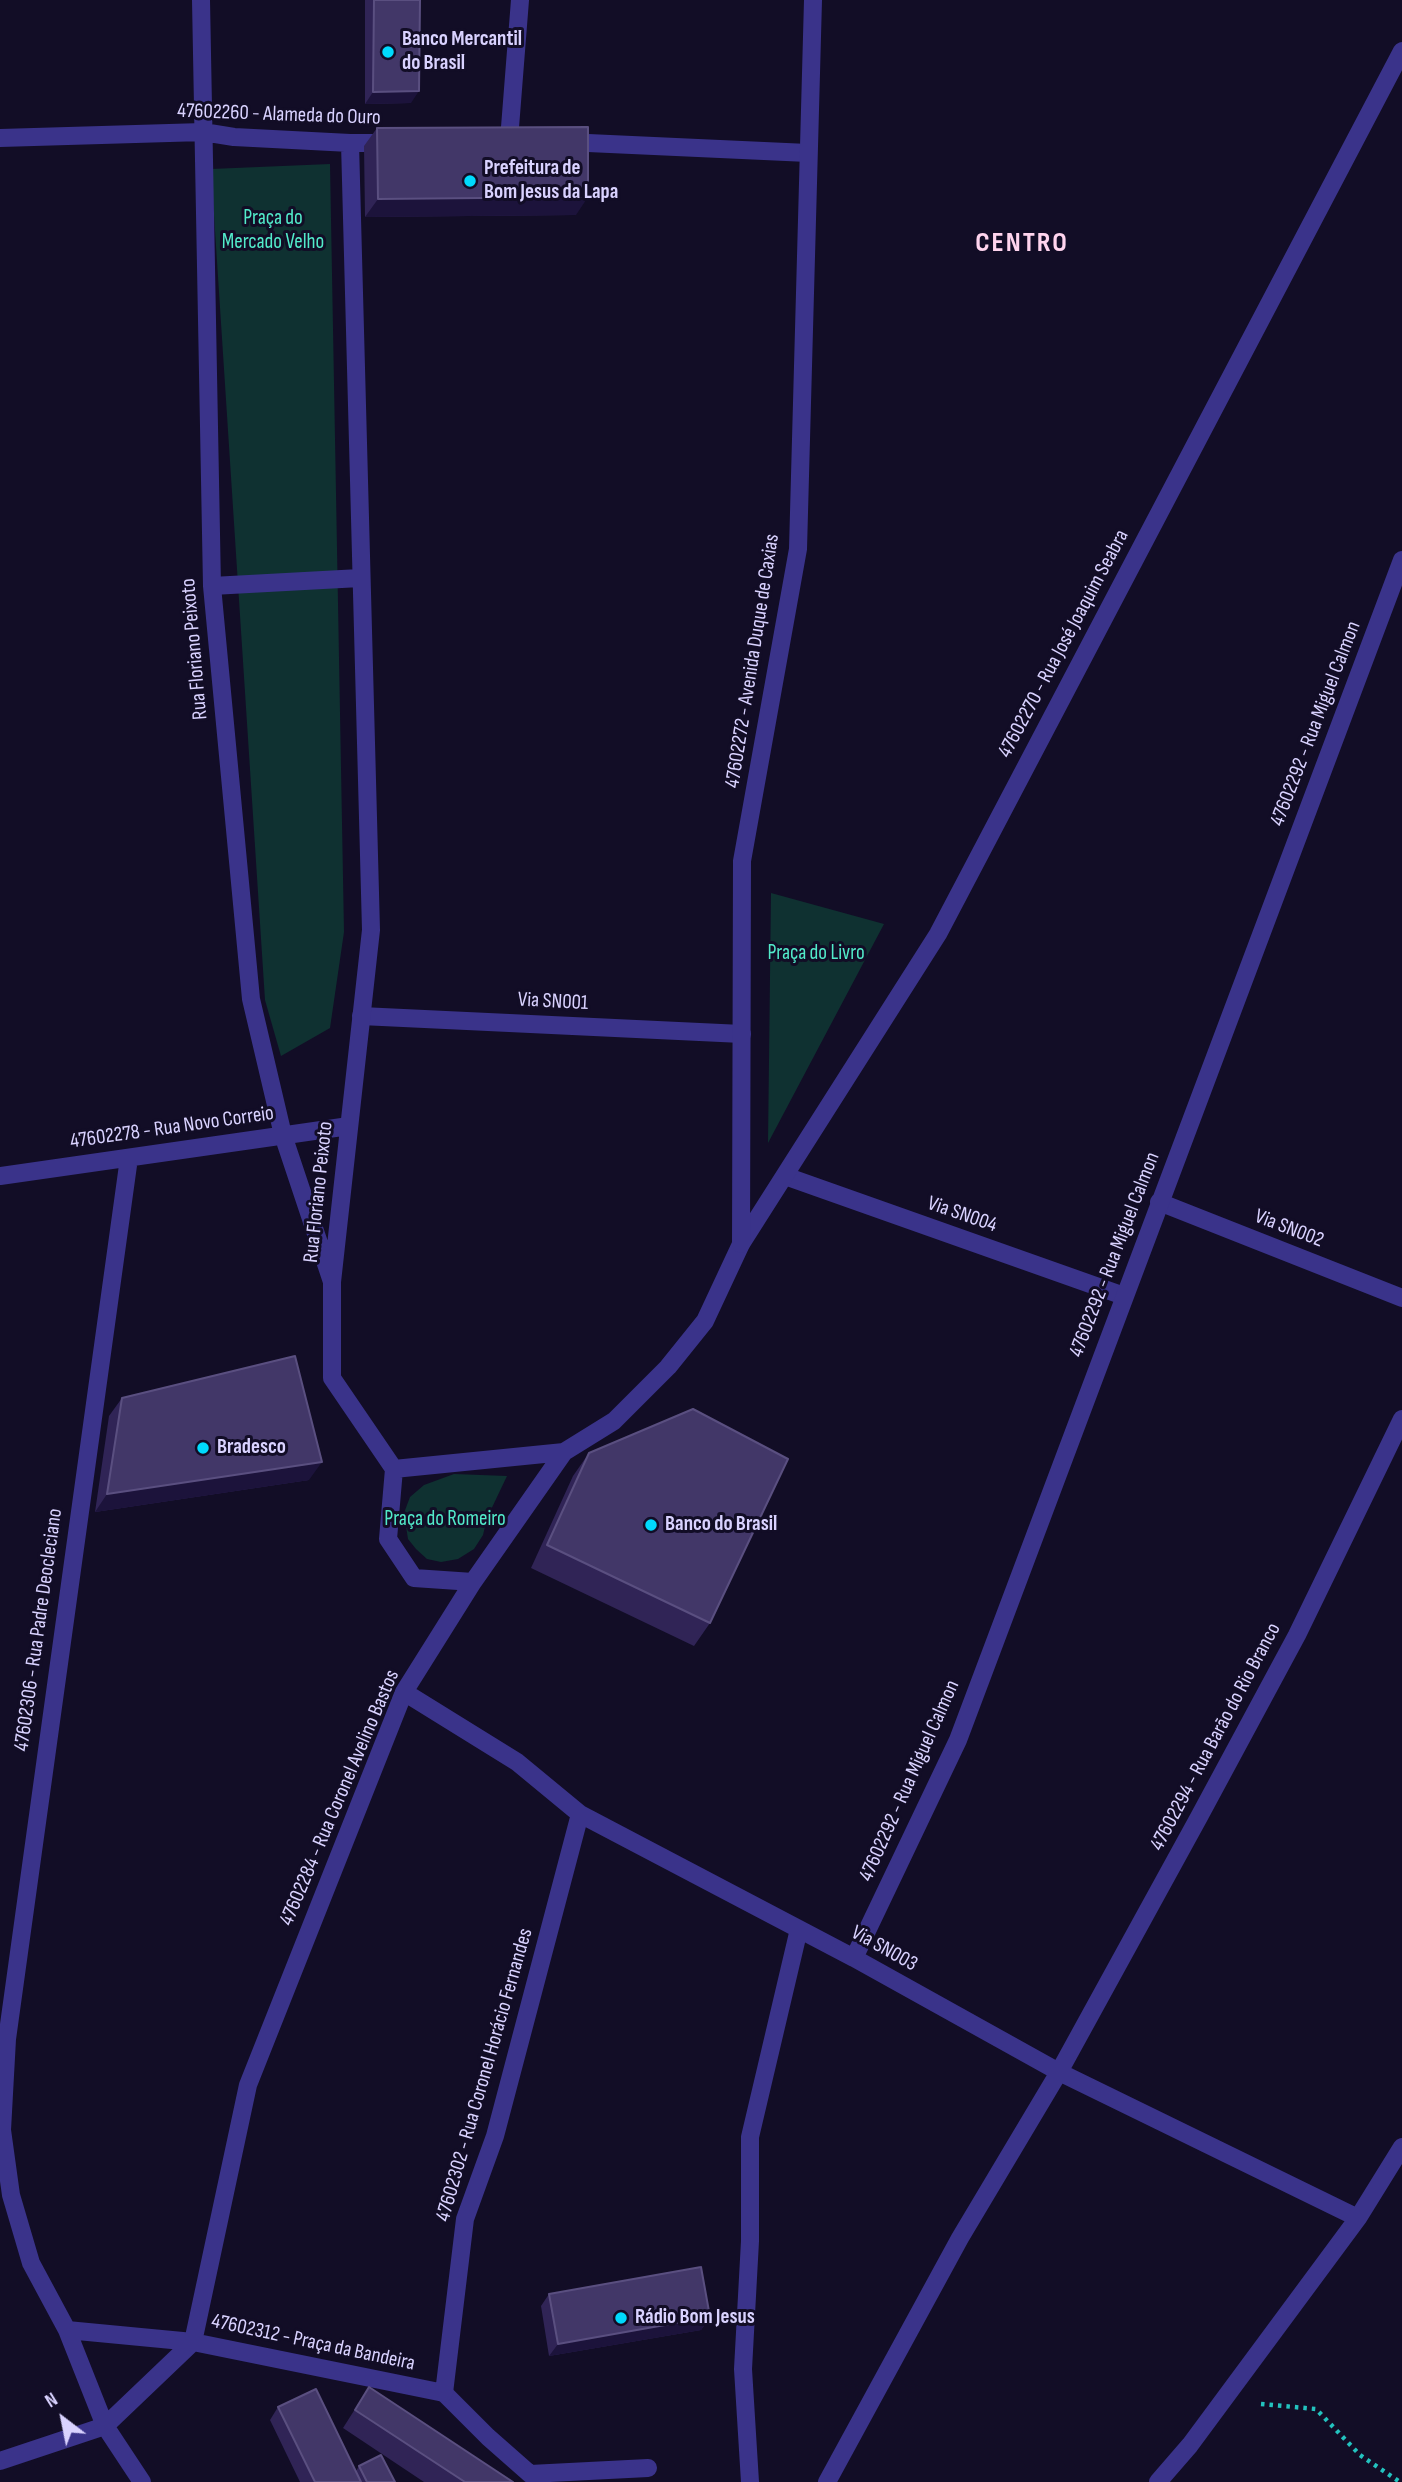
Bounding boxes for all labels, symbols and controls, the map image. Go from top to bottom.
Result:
place label: Banco Mercantil do Brasil [402,27,522,77]
marker: Banco Mercantil do Brasil [380,44,396,60]
street label: 47602260 - Alameda do Ouro [177,99,381,131]
place label: Prefeitura de Bom Jesus da Lapa [484,156,618,206]
marker: Prefeitura de Bom Jesus da Lapa [462,173,478,189]
park label: Praça do Mercado Velho [222,206,324,256]
district label: CENTRO [976,227,1068,261]
street label: 47602270 - Rua José Joaquim Seabra [993,526,1135,762]
street label: 47602272 - Avenida Duque de Caxias [720,532,786,790]
street label: Rua Floriano Peixoto [176,577,214,721]
street label: 47602292 - Rua Miguel Calmon [1265,618,1367,830]
park label: Praça do Livro [767,941,865,967]
street label: Via SN001 [517,988,589,1016]
street label: 47602278 - Rua Novo Correio [68,1101,276,1155]
street label: Rua Floriano Peixoto [299,1120,339,1264]
street label: 47602292 - Rua Miguel Calmon [1064,1149,1166,1361]
street label: Via SN004 [924,1191,1000,1239]
street label: Via SN002 [1251,1204,1327,1254]
place label: Bradesco [217,1435,286,1461]
marker: Bradesco [195,1440,211,1456]
street label: 47602306 - Rua Padre Deocleciano [9,1507,69,1753]
park label: Praça do Romeiro [384,1507,506,1533]
place label: Banco do Brasil [665,1512,777,1538]
marker: Banco do Brasil [643,1517,659,1533]
street label: 47602294 - Rua Barão do Rio Branco [1145,1619,1287,1855]
street label: 47602284 - Rua Coronel Avelino Bastos [275,1666,405,1930]
street label: 47602292 - Rua Miguel Calmon [854,1677,966,1885]
street label: Via SN003 [846,1921,922,1977]
street label: 47602302 - Rua Coronel Horácio Fernandes [431,1926,539,2224]
place label: Rádio Bom Jesus [635,2305,755,2331]
street label: 47602312 - Praça da Bandeira [209,2309,417,2377]
marker: Rádio Bom Jesus [613,2310,629,2326]
north arrow [28,2384,98,2454]
text: N [41,2388,62,2413]

